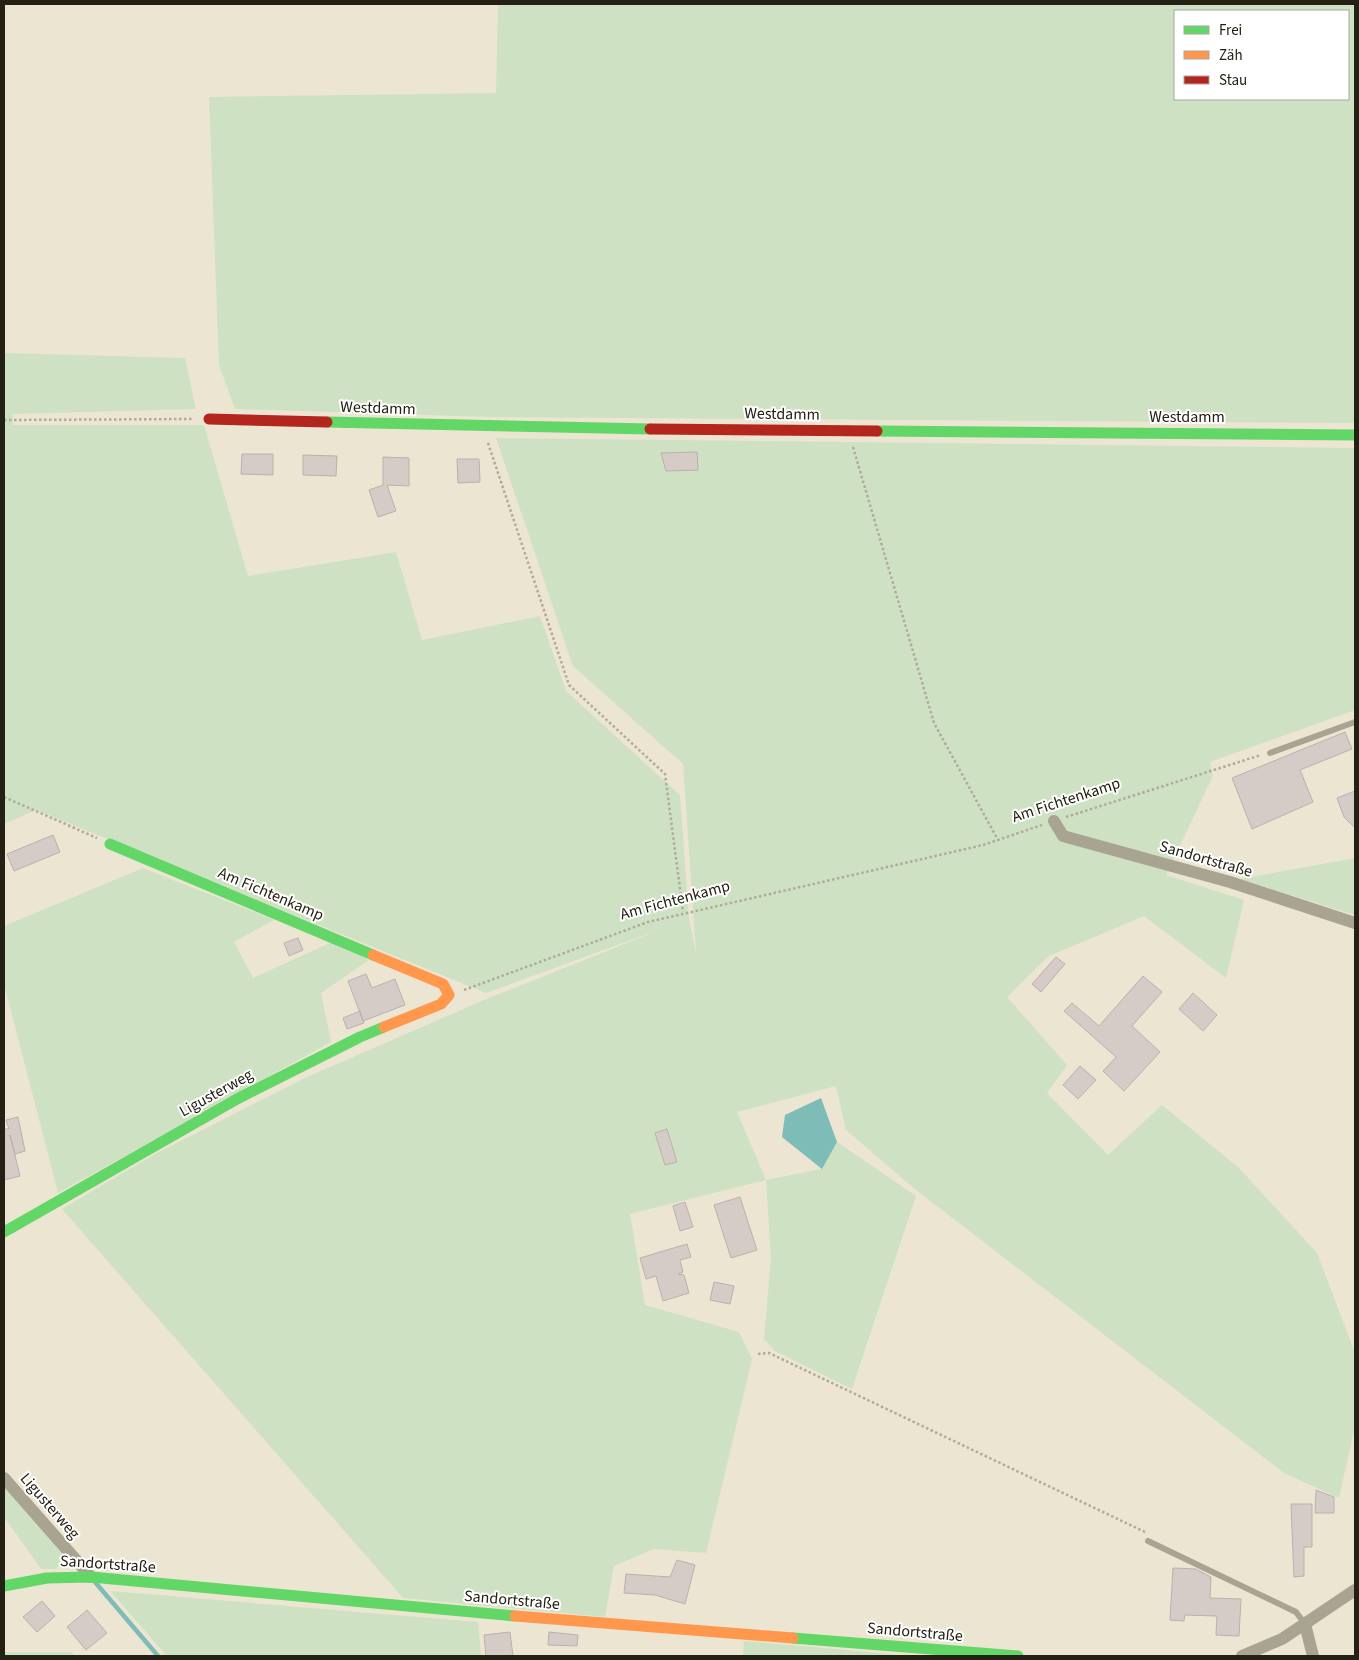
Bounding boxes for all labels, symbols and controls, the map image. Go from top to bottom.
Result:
legend [1174,10,1349,100]
text: Frei [1219,20,1242,41]
text: Zäh [1219,45,1243,66]
text: Stau [1219,70,1247,91]
street label: Westdamm [340,396,416,420]
street label: Westdamm [744,402,820,426]
street label: Westdamm [1149,406,1225,428]
street label: Am Fichtenkamp [1009,772,1123,828]
street label: Sandortstraße [1157,835,1255,883]
street label: Am Fichtenkamp [215,862,327,926]
street label: Am Fichtenkamp [618,875,732,925]
street label: Ligusterweg [175,1064,257,1122]
street label: Ligusterweg [15,1468,85,1544]
street label: Sandortstraße [59,1550,157,1578]
street label: Sandortstraße [463,1585,561,1615]
street label: Sandortstraße [866,1617,964,1647]

